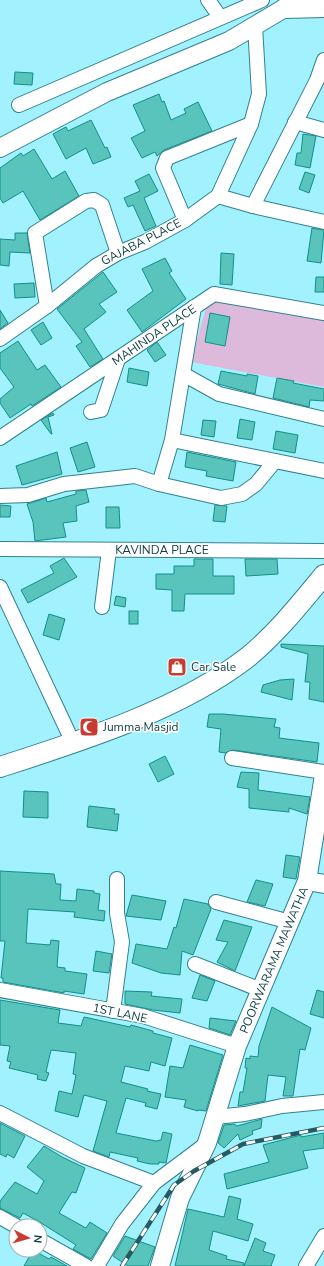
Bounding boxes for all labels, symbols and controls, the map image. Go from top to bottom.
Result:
street label: GAJABA PLACE [98,215,184,269]
street label: MAHINDA PLACE [109,301,199,369]
street label: KAVINDA PLACE [115,542,209,558]
shop icon: Car Sale [166,656,188,678]
place label: Car Sale [191,659,236,675]
mosque icon: Jumma Masjid [78,716,100,738]
place label: Jumma Masjid [102,719,179,735]
street label: POORWARAMA MAWATHA [236,884,312,1036]
street label: 1ST LANE [91,999,149,1027]
north arrow [8,1218,48,1258]
text: N [30,1234,45,1244]

